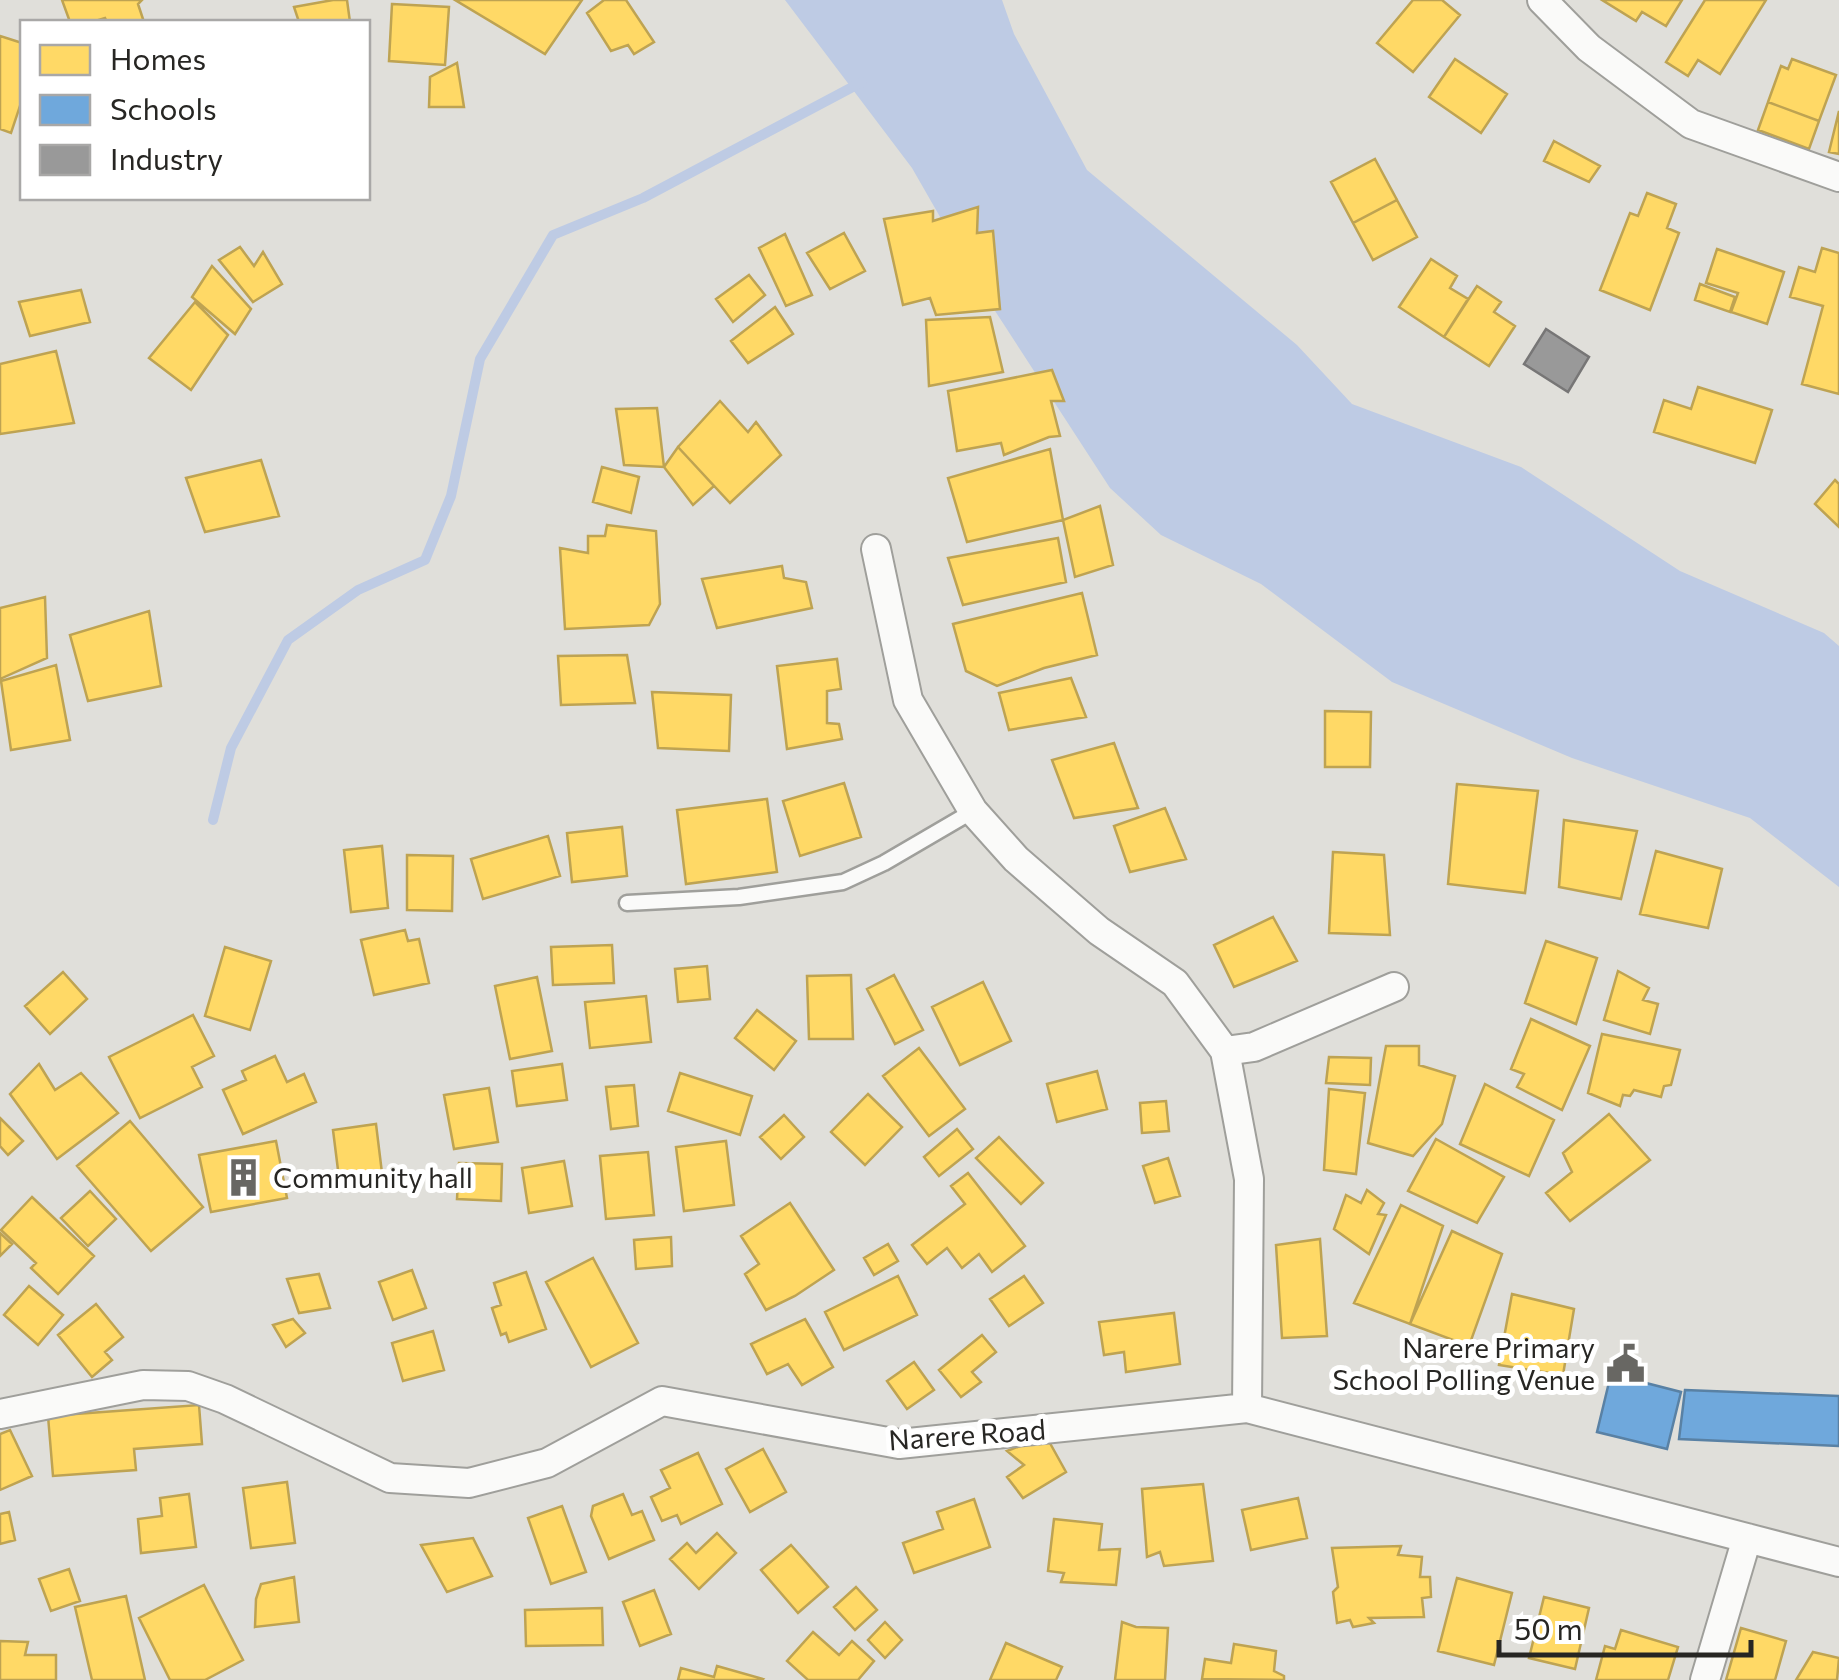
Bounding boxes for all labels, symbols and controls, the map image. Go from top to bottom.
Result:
legend [20,20,370,200]
text: Homes [110,39,206,76]
text: Schools [110,89,217,126]
text: Industry [110,139,223,176]
building icon: Community hall [222,1156,264,1198]
place label: Community hall [273,1160,473,1194]
place label: Narere Primary School Polling Venue [1332,1330,1595,1396]
public building icon: Narere Primary School Polling Venue [1604,1342,1646,1384]
street label: Narere Road [887,1412,1047,1456]
scale bar [1499,1595,1752,1657]
text: 50 m [1514,1609,1583,1646]

